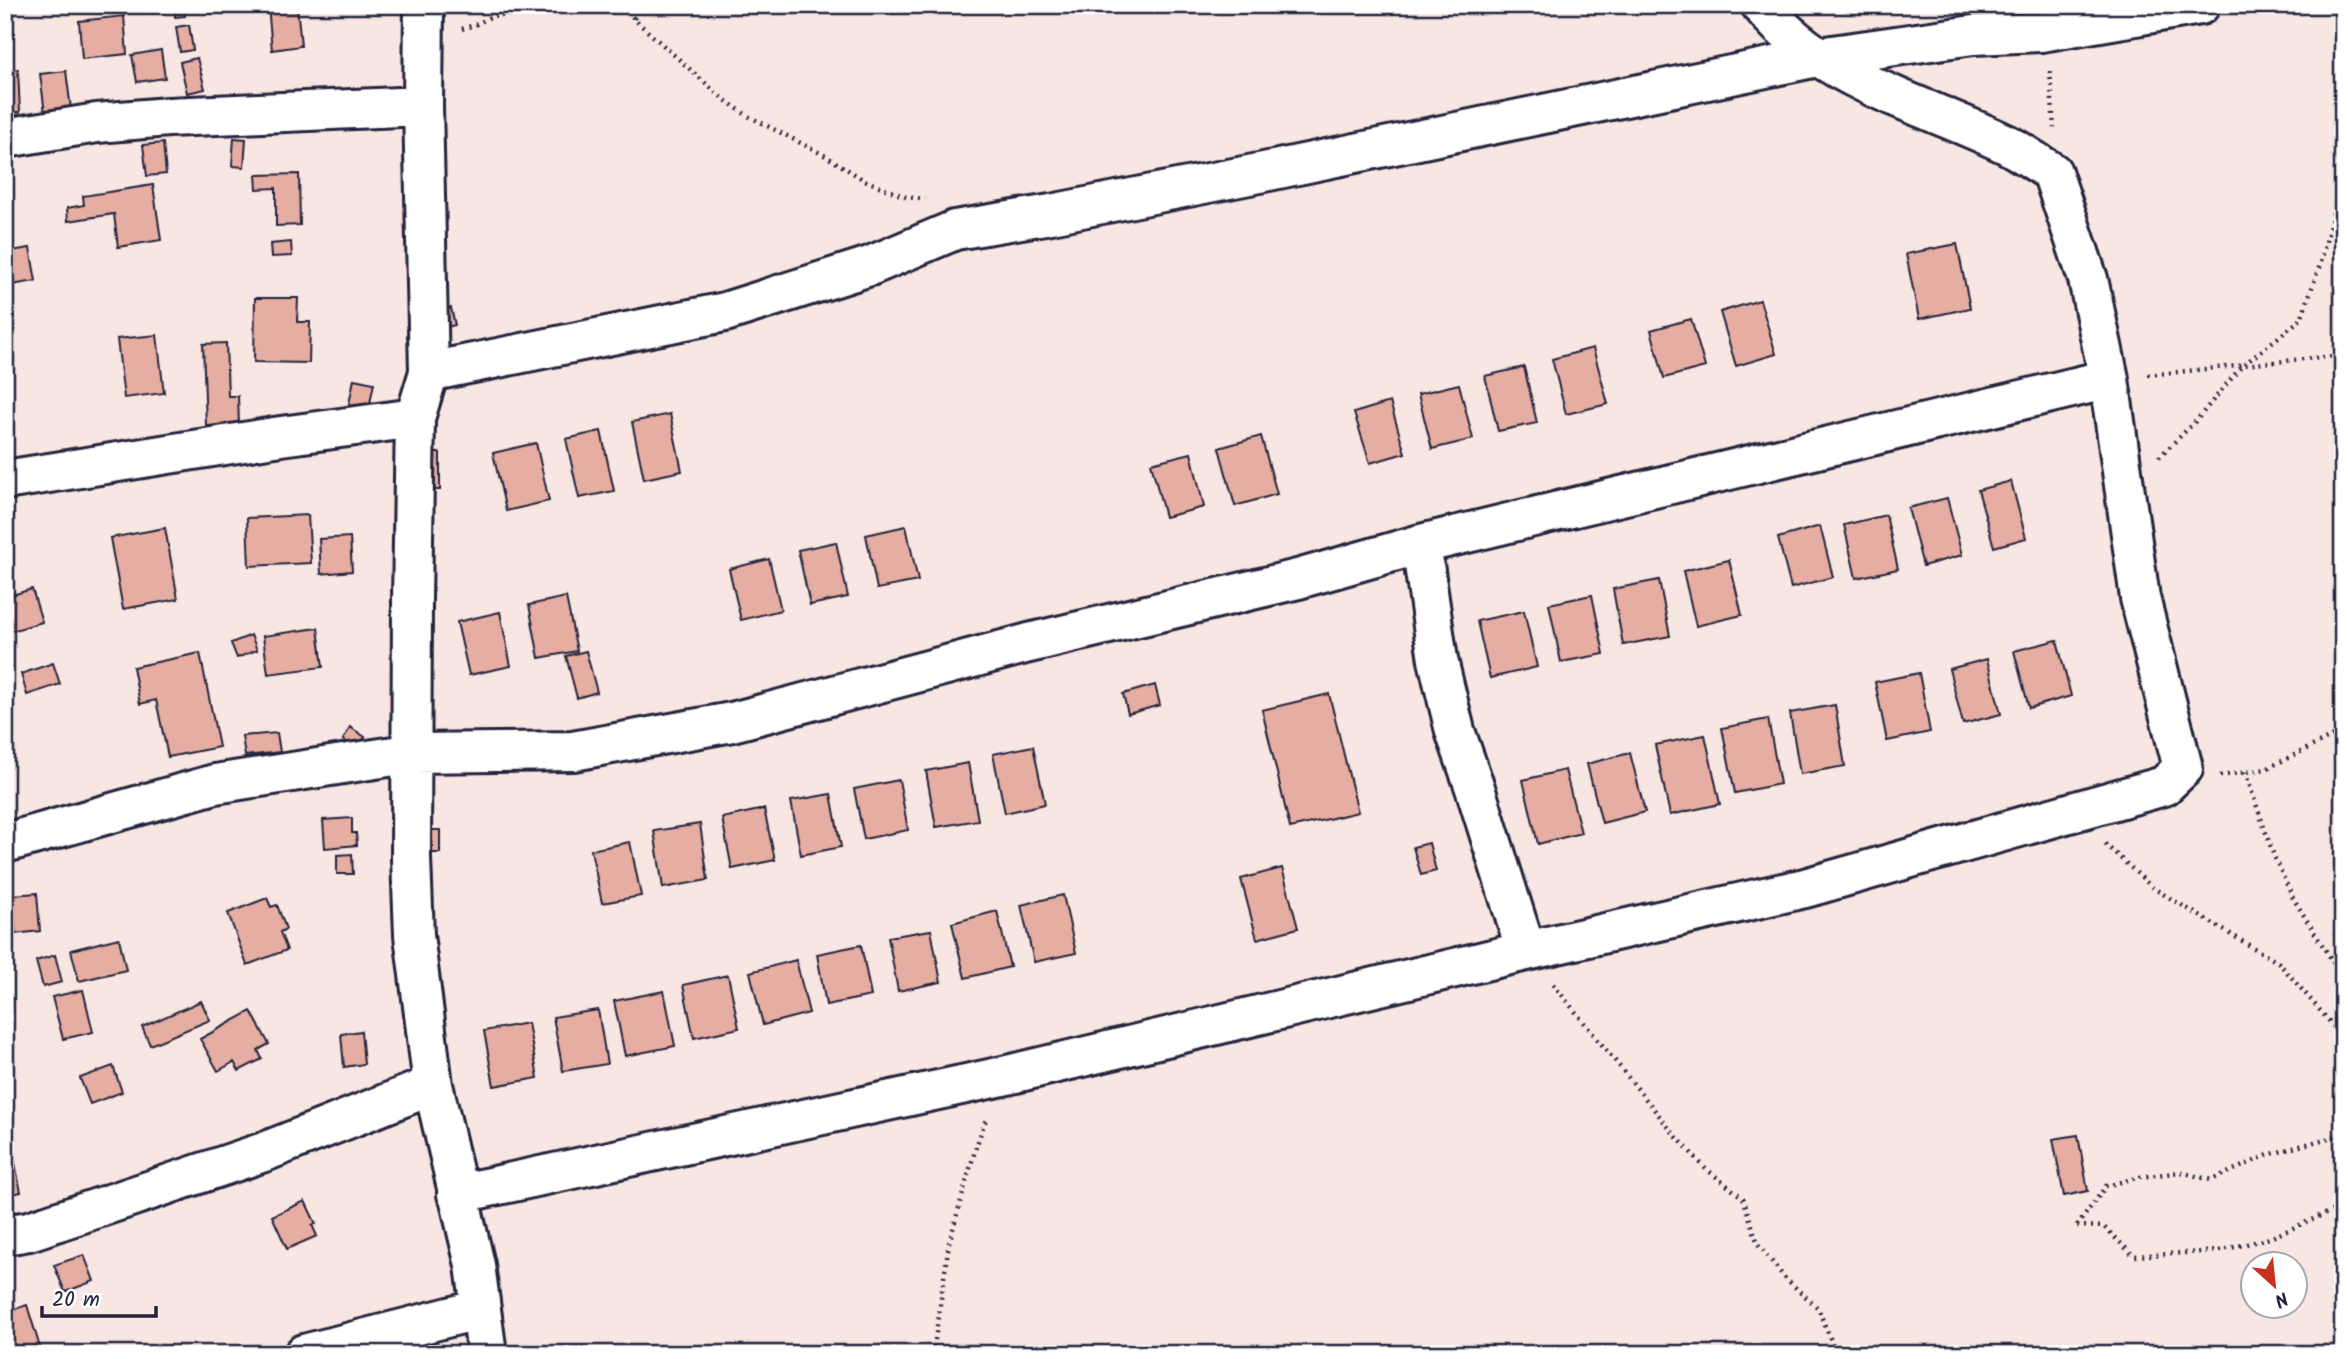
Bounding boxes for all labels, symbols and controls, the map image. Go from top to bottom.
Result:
north arrow [2240,1250,2310,1320]
scale bar [42,1275,156,1319]
text: N [2269,1282,2293,1314]
text: 20 m [52,1284,100,1317]

